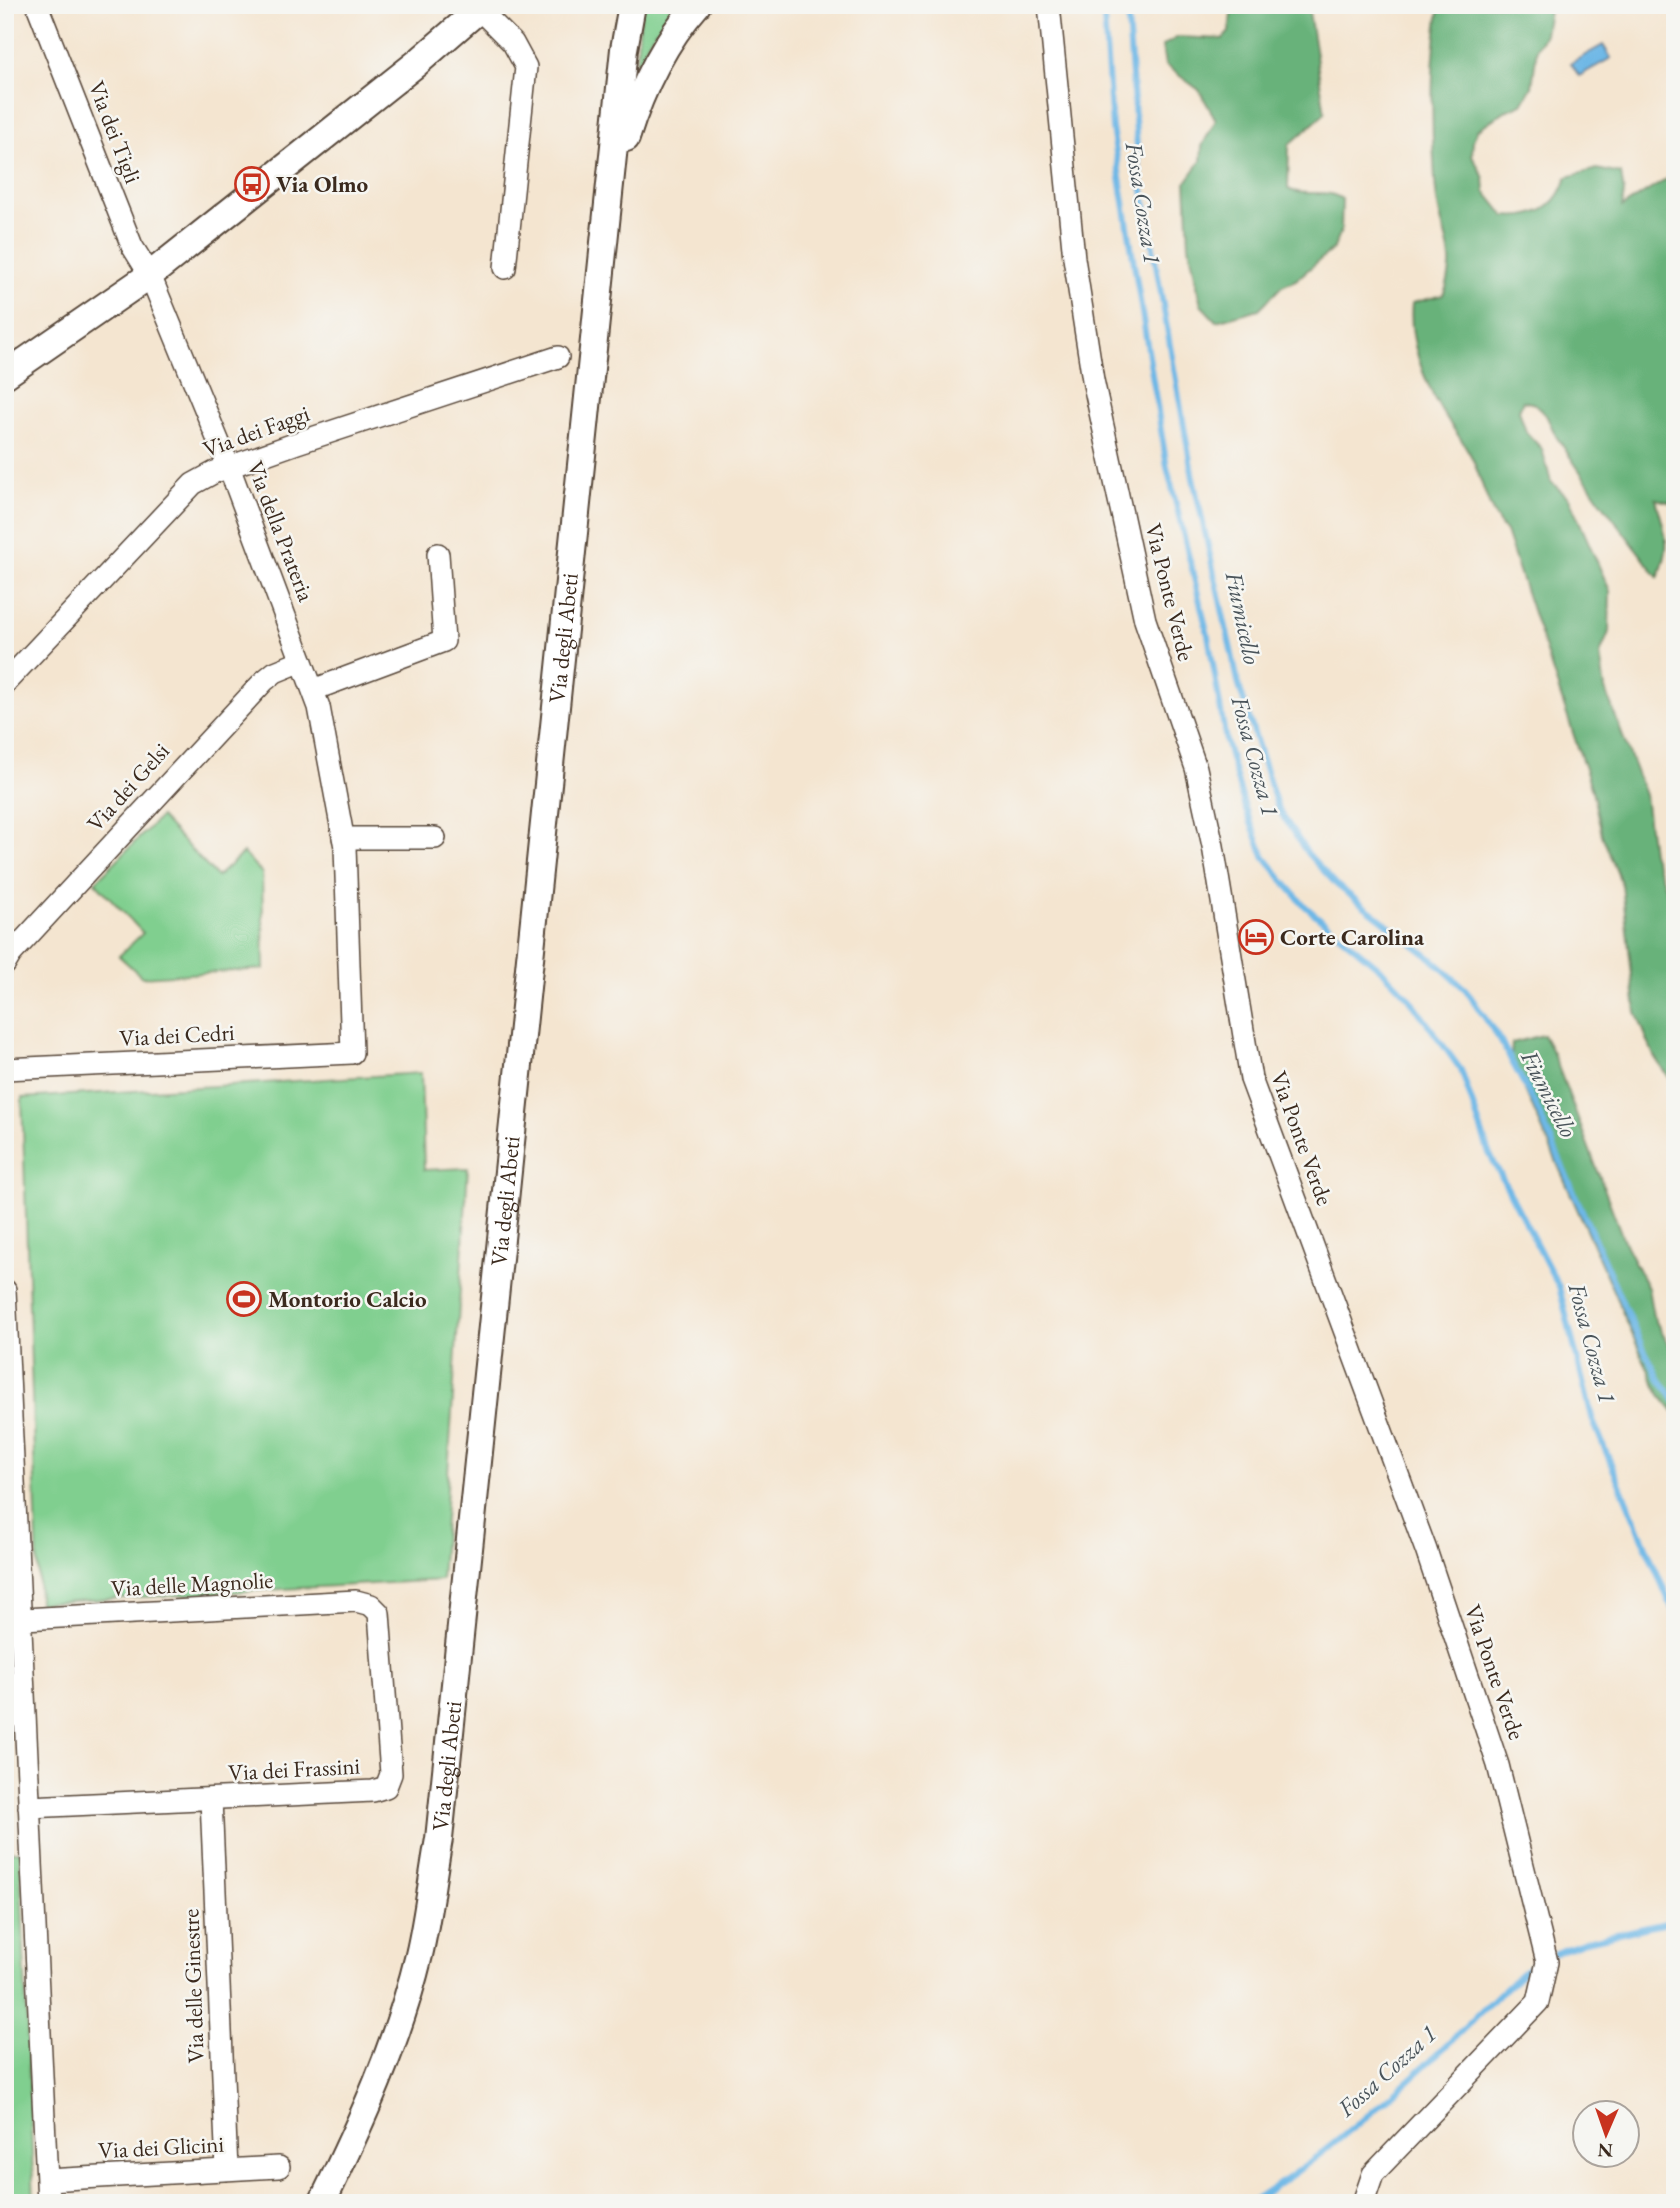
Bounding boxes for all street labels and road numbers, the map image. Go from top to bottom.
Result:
street label: Via dei Tigli [82,76,148,188]
street label: Via dei Faggi [199,398,314,464]
street label: Via della Prateria [240,457,322,606]
street label: Via Ponte Verde [1138,520,1202,664]
street label: Via degli Abeti [542,571,585,704]
street label: Via dei Gelsi [80,736,176,838]
street label: Via dei Cedri [119,1017,236,1053]
street label: Via Ponte Verde [1264,1067,1340,1209]
street label: Via degli Abeti [483,1134,527,1267]
street label: Via delle Magnolie [110,1565,274,1603]
street label: Via Ponte Verde [1458,1601,1532,1743]
street label: Via degli Abeti [425,1699,468,1832]
street label: Via dei Frassini [227,1751,361,1787]
street label: Via delle Ginestre [175,1908,211,2064]
street label: Via dei Glicini [97,2129,225,2165]

